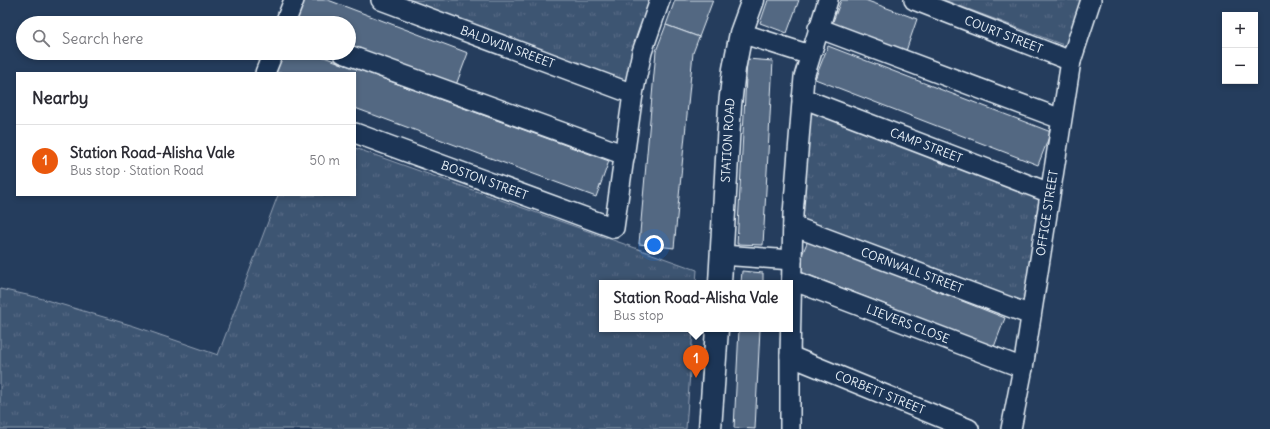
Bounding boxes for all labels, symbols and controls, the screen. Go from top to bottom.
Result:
street label: COURT STREET [962,12,1045,56]
map controls [1222,12,1258,84]
button: + [1222,12,1258,48]
search box [16,16,356,60]
street label: BALDWIN SREEET [458,22,557,71]
icon: search [30,27,52,49]
text: Search here [62,29,143,48]
button: − [1222,48,1258,84]
text: Nearby [32,87,88,109]
street label: STATION ROAD [718,97,738,183]
street label: CAMP STREET [888,124,965,166]
text: Station Road-Alisha Vale [70,143,235,162]
text: 1 [42,152,48,169]
text: 50 m [309,152,340,169]
street label: BOSTON STREET [439,157,530,203]
text: Bus stop · Station Road [70,162,204,179]
street label: OFFICE STREET [1033,169,1061,257]
your location [644,235,664,255]
street label: CORNWALL STREET [859,244,965,296]
popup [599,280,793,332]
text: Station Road-Alisha Vale [614,288,778,307]
street label: LIEVERS CLOSE [864,301,952,346]
text: Bus stop [614,307,664,324]
pin: 1 [683,345,709,378]
street label: CORBETT STREET [833,367,927,417]

